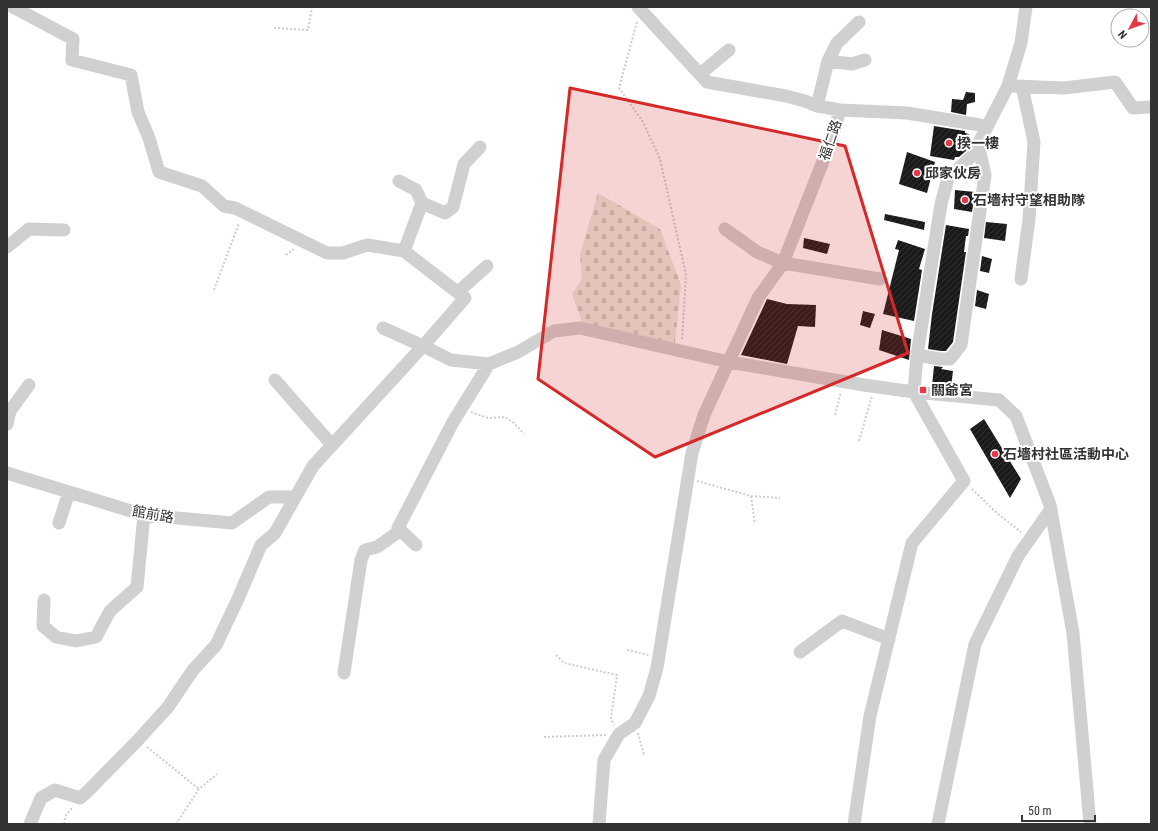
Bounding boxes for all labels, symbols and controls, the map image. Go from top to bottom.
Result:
north arrow [1110,8,1150,48]
text: N [1116,27,1130,41]
street label: 福仁路 [816,118,844,162]
place label: 揆一樓 [957,135,999,151]
marker: 揆一樓 [944,138,954,148]
place label: 邱家伙房 [925,165,981,181]
marker: 邱家伙房 [912,168,922,178]
place label: 石墻村守望相助隊 [973,192,1085,208]
marker: 石墻村守望相助隊 [960,195,970,205]
place label: 關爺宮 [931,382,973,398]
marker: 關爺宮 [918,385,928,395]
place label: 石墻村社區活動中心 [1003,446,1129,462]
marker: 石墻村社區活動中心 [990,449,1000,459]
street label: 館前路 [131,502,175,526]
scale bar [1022,797,1095,823]
text: 50 m [1028,804,1052,818]

